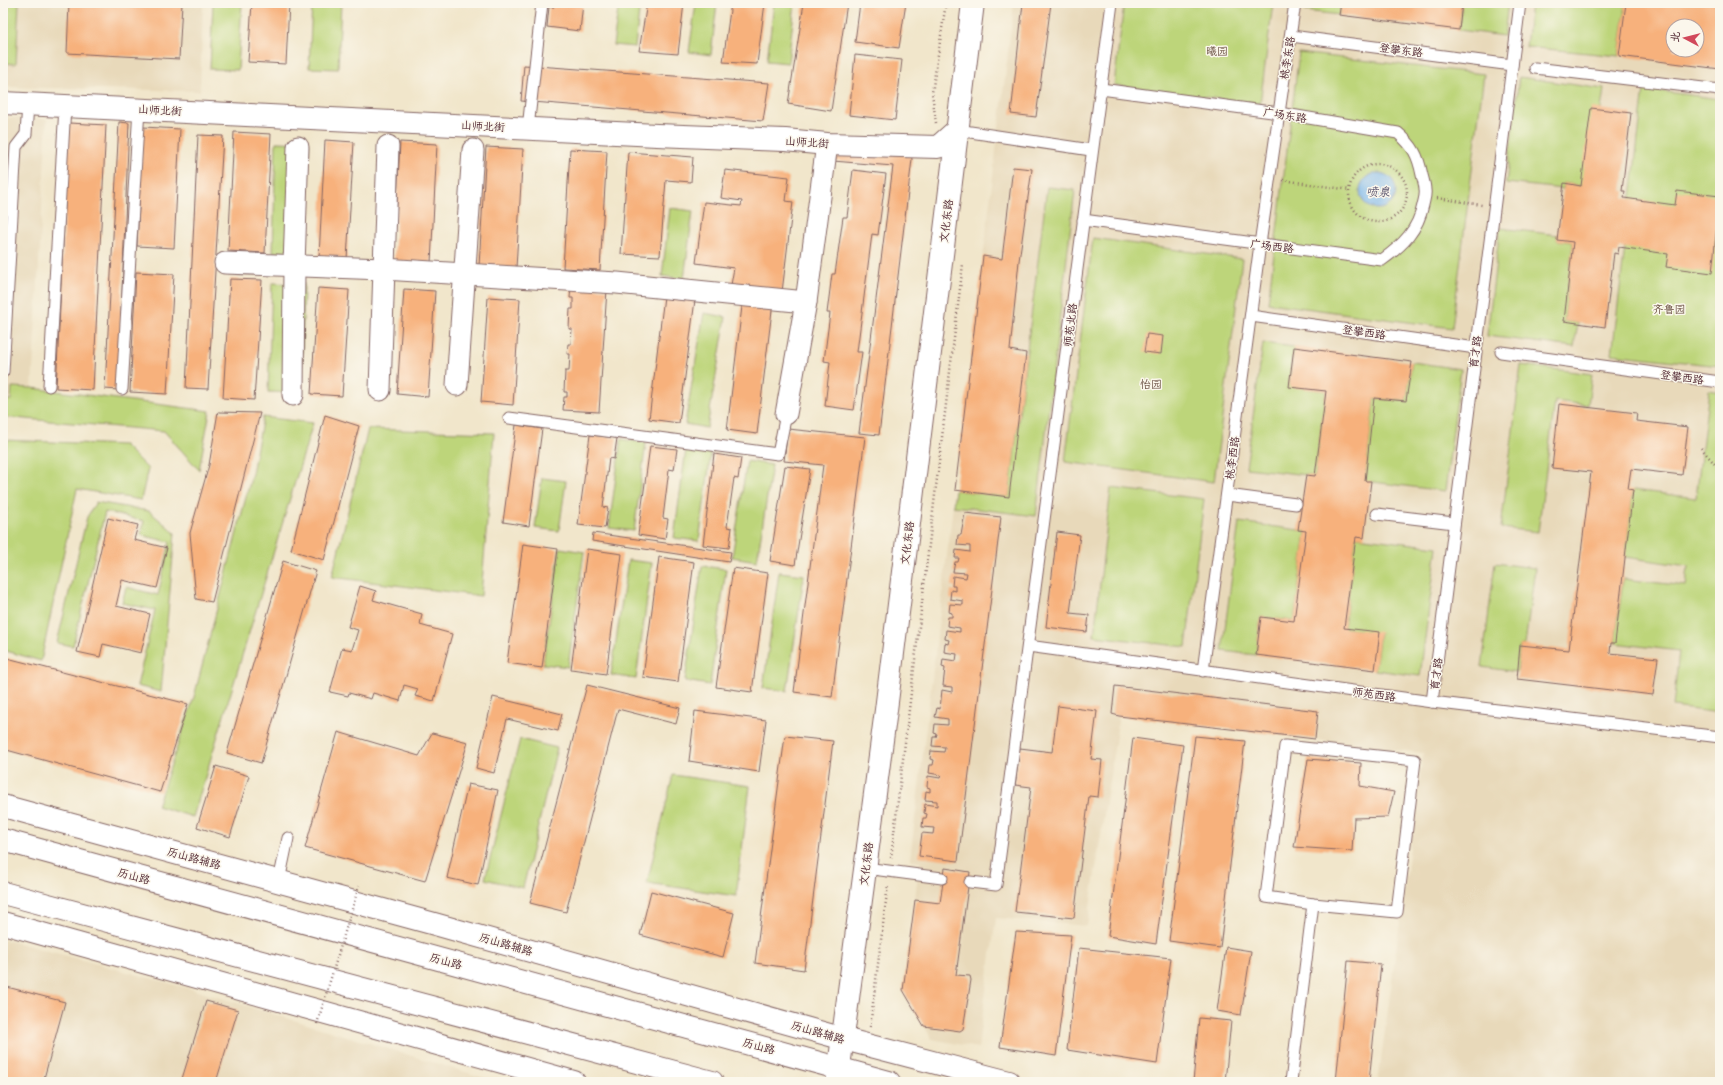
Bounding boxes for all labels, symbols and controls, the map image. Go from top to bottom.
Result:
north arrow [1665,18,1705,58]
text: 北 [1667,30,1683,43]
street label: 桃李东路 [1277,35,1297,81]
street label: 登攀东路 [1378,40,1424,60]
park label: 曦园 [1206,44,1228,58]
street label: 山师北街 [138,102,183,118]
street label: 广场东路 [1262,105,1308,125]
street label: 山师北街 [461,118,506,134]
street label: 山师北街 [785,133,830,151]
water label: 喷泉 [1366,183,1390,200]
street label: 文化东路 [936,198,956,244]
street label: 广场西路 [1249,236,1295,256]
street label: 师苑北路 [1060,302,1080,348]
park label: 齐鲁园 [1653,302,1686,316]
street label: 登攀西路 [1341,322,1387,342]
street label: 育才路 [1466,335,1484,369]
street label: 登攀西路 [1659,367,1705,387]
park label: 怡园 [1140,377,1162,391]
street label: 桃李西路 [1222,435,1242,481]
street label: 文化东路 [897,520,917,566]
street label: 育才路 [1427,657,1445,691]
street label: 师苑西路 [1351,684,1397,704]
street label: 文化东路 [856,841,876,887]
street label: 历山路辅路 [166,844,222,872]
street label: 历山路 [116,865,152,887]
street label: 历山路辅路 [478,930,534,958]
street label: 历山路 [428,950,464,972]
street label: 历山路辅路 [790,1018,846,1046]
street label: 历山路 [741,1035,777,1057]

